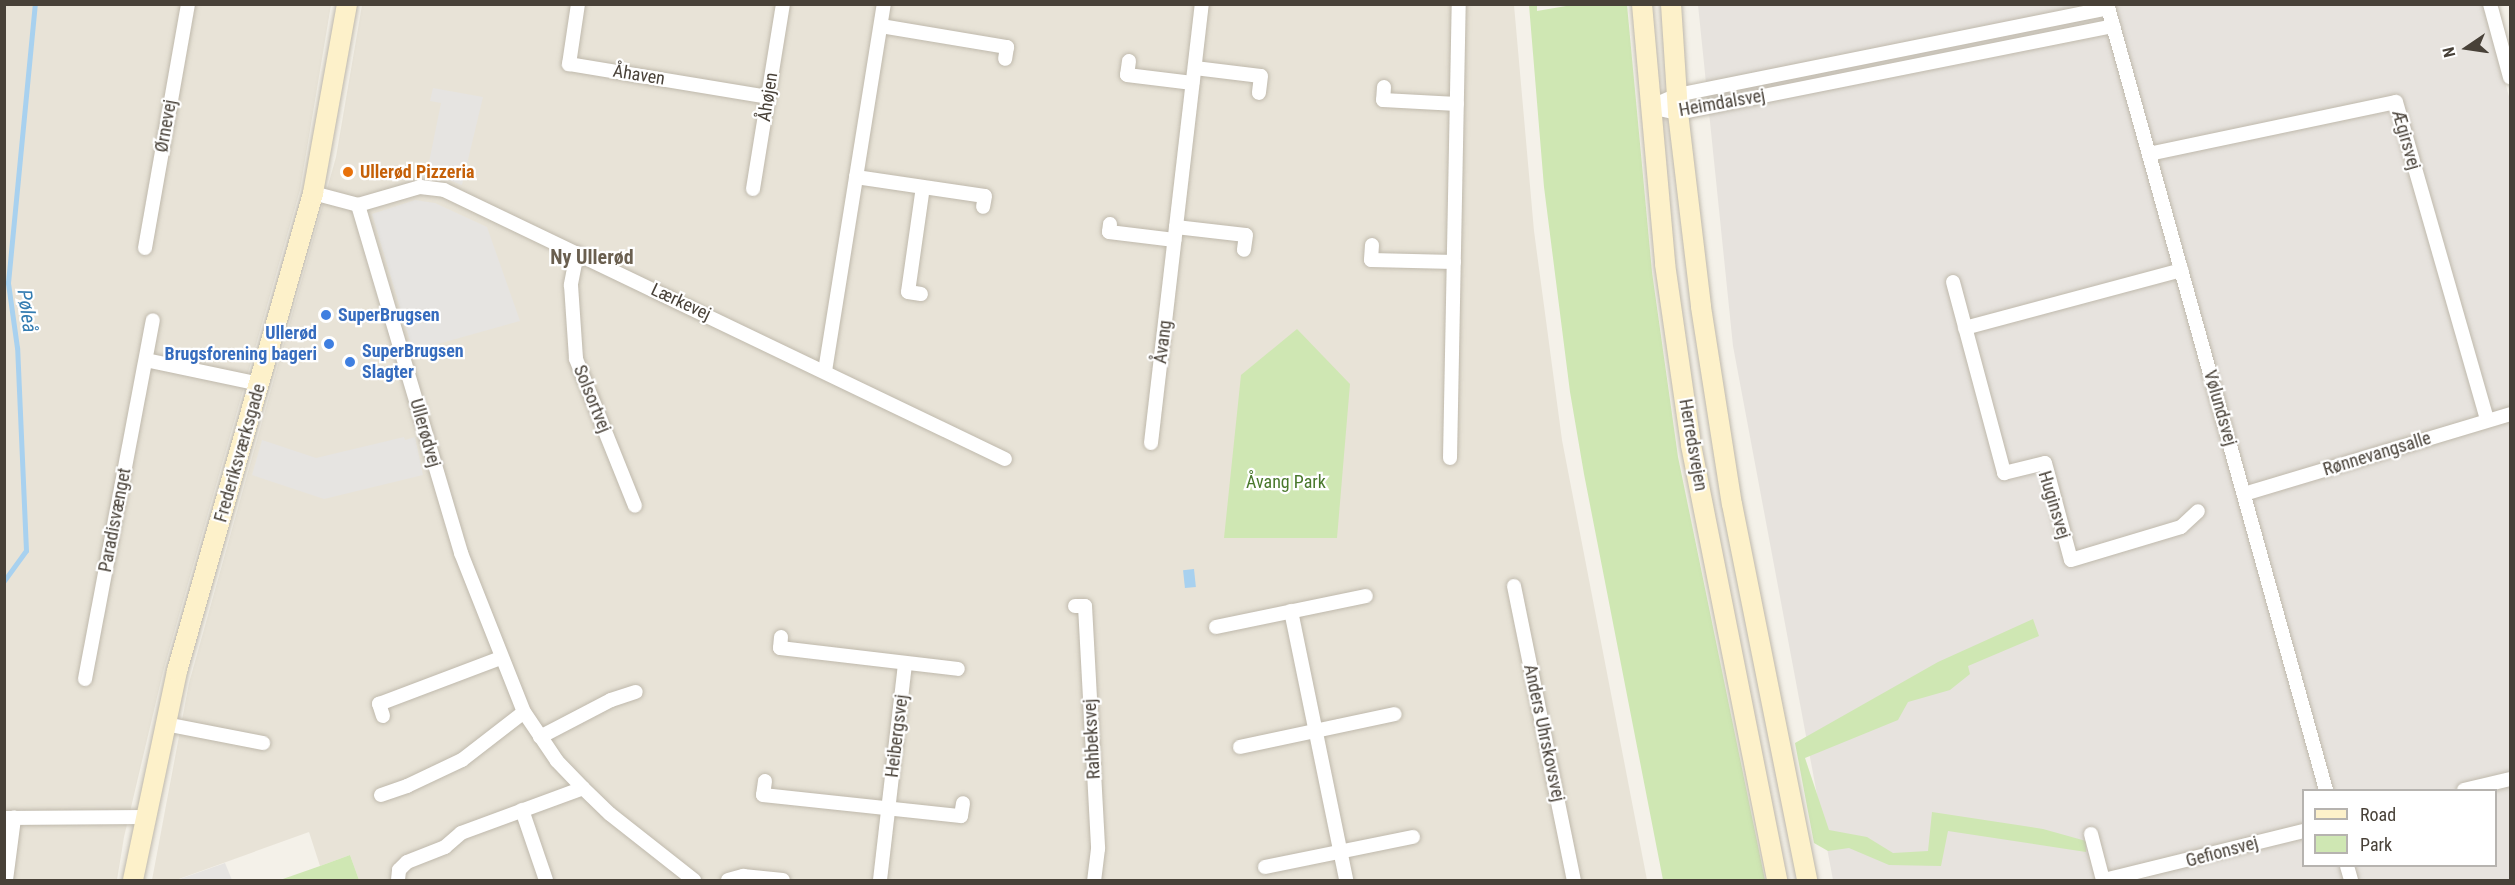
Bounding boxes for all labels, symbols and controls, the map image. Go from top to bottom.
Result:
north arrow [2437,18,2497,78]
text: N [2439,45,2459,59]
street label: Åhaven [611,60,667,90]
street label: Åhøjen [753,71,783,123]
street label: Heimdalsvej [1677,85,1767,121]
street label: Ørnevej [151,98,181,154]
street label: Ægirsvej [2387,108,2425,172]
place label: Ullerød Pizzeria [360,161,474,183]
marker: Ullerød Pizzeria [341,165,355,179]
district label: Ny Ullerød [550,245,634,269]
street label: Lærkevej [648,279,714,325]
water label: Pøleå [12,288,42,334]
place label: SuperBrugsen [338,304,440,326]
marker: SuperBrugsen [319,308,333,322]
street label: Åvang [1150,319,1176,365]
place label: Ullerød Brugsforening bageri [165,323,317,366]
marker: Ullerød Brugsforening bageri [322,337,336,351]
place label: SuperBrugsen Slagter [362,341,464,384]
marker: SuperBrugsen Slagter [343,355,357,369]
street label: Solsortvej [569,362,615,436]
street label: Vølundsvej [2199,368,2241,448]
street label: Frederiksværksgade [210,381,270,525]
street label: Ullerødvej [405,396,445,470]
street label: Herredsvejen [1674,397,1712,493]
street label: Rønnevangsalle [2320,427,2434,481]
street label: Paradisvænget [94,466,136,574]
street label: Huginsvej [2033,468,2075,542]
park label: Åvang Park [1246,471,1326,493]
street label: Anders Uhrskovsvej [1519,662,1569,804]
street label: Heibergsvej [881,693,913,779]
street label: Rahbeksvej [1079,698,1105,780]
legend [2302,789,2497,867]
text: Road [2360,804,2396,825]
street label: Gefionsvej [2184,832,2260,872]
text: Park [2360,834,2392,855]

